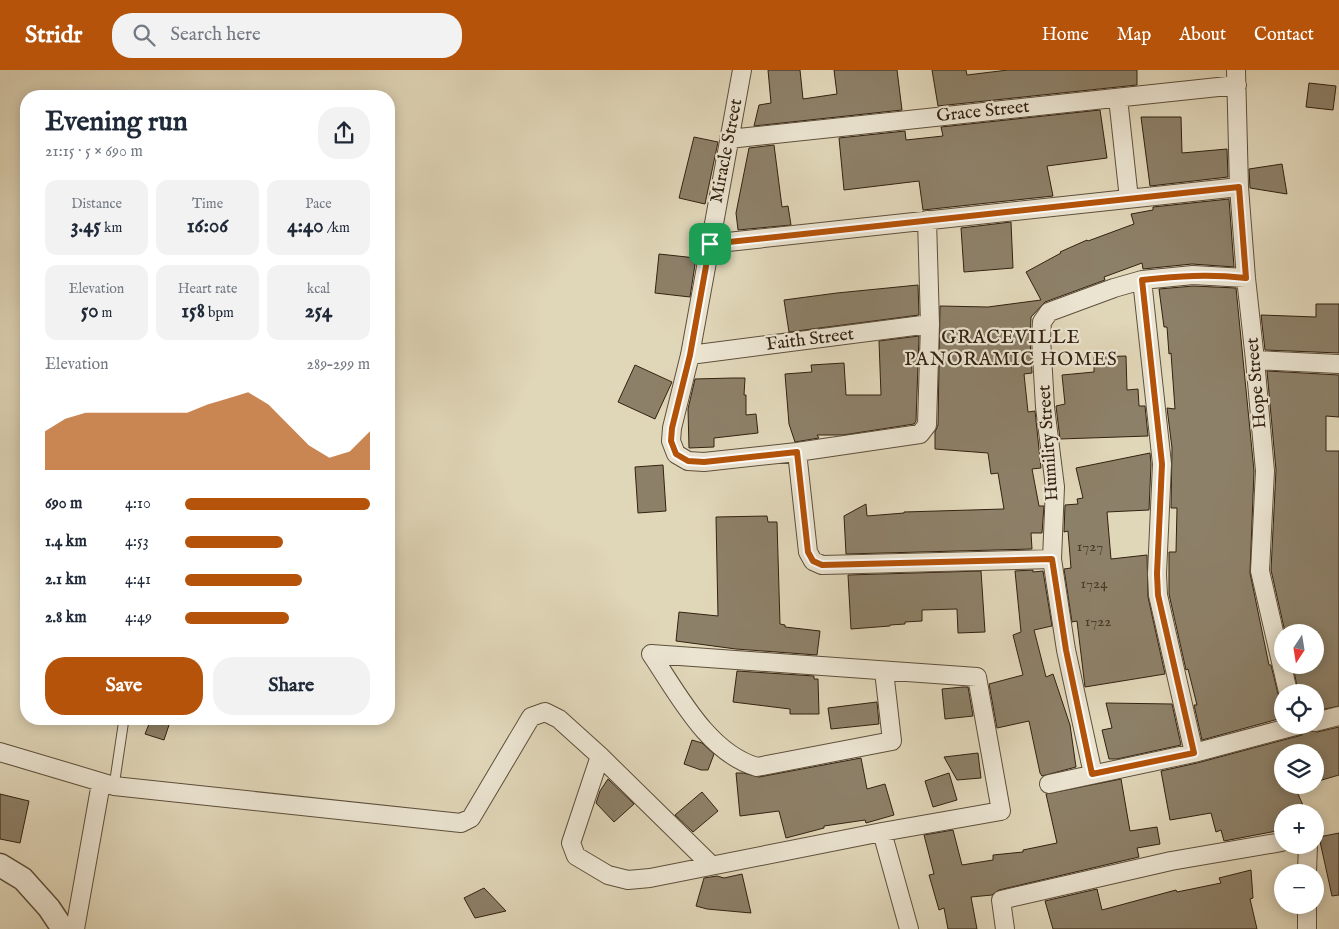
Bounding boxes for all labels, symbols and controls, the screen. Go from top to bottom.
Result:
search box [112,13,462,58]
text: Stridr [25,20,82,51]
icon: search [130,21,158,49]
text: Search here [170,23,261,47]
text: Home [1042,24,1089,47]
text: Map [1117,24,1151,47]
text: About [1179,24,1226,47]
text: Contact [1254,24,1314,47]
street label: Grace Street [935,96,1031,128]
street label: Miracle Street [706,97,748,205]
text: Evening run [45,105,188,140]
button: share [318,107,370,159]
text: 21:15 · 5 × 690 m [45,142,143,162]
text: Distance [71,195,122,213]
text: Time [192,195,223,213]
text: Pace [305,195,332,213]
text: 3.45 [71,213,101,240]
text: 16:06 [187,213,228,240]
text: 4:40 [287,213,324,240]
text: km [101,219,122,237]
text: /km [324,219,350,237]
pin [689,223,731,265]
icon: arrive [696,230,724,258]
text: Elevation [69,280,124,298]
text: Heart rate [178,280,237,298]
text: kcal [307,280,330,298]
text: 50 [81,298,98,325]
text: 158 [181,298,205,325]
text: 254 [305,298,332,325]
text: m [98,304,112,322]
text: bpm [205,304,234,322]
street label: Faith Street [765,323,855,357]
district label: GRACEVILLE PANORAMIC HOMES [904,326,1118,372]
street label: Hope Street [1242,336,1272,430]
text: Elevation [45,355,108,375]
text: 289–299 m [307,355,370,375]
street label: Humility Street [1033,384,1065,502]
text: 690 m [45,494,82,514]
text: 4:10 [125,494,151,514]
text: 1.4 km [45,532,87,552]
text: 4:53 [125,532,149,552]
house number: 1727 [1077,537,1103,556]
text: 2.1 km [45,570,86,590]
text: 4:41 [125,570,151,590]
house number: 1724 [1081,574,1108,593]
text: 2.8 km [45,608,87,628]
text: 4:49 [125,608,152,628]
house number: 1722 [1085,612,1111,631]
north arrow [1274,624,1324,674]
map controls [1274,624,1324,914]
button: Save [45,657,203,715]
button: Share [213,657,370,715]
button: locate [1274,684,1324,734]
button: layers [1274,744,1324,794]
button: + [1274,804,1324,854]
button: − [1274,864,1324,914]

